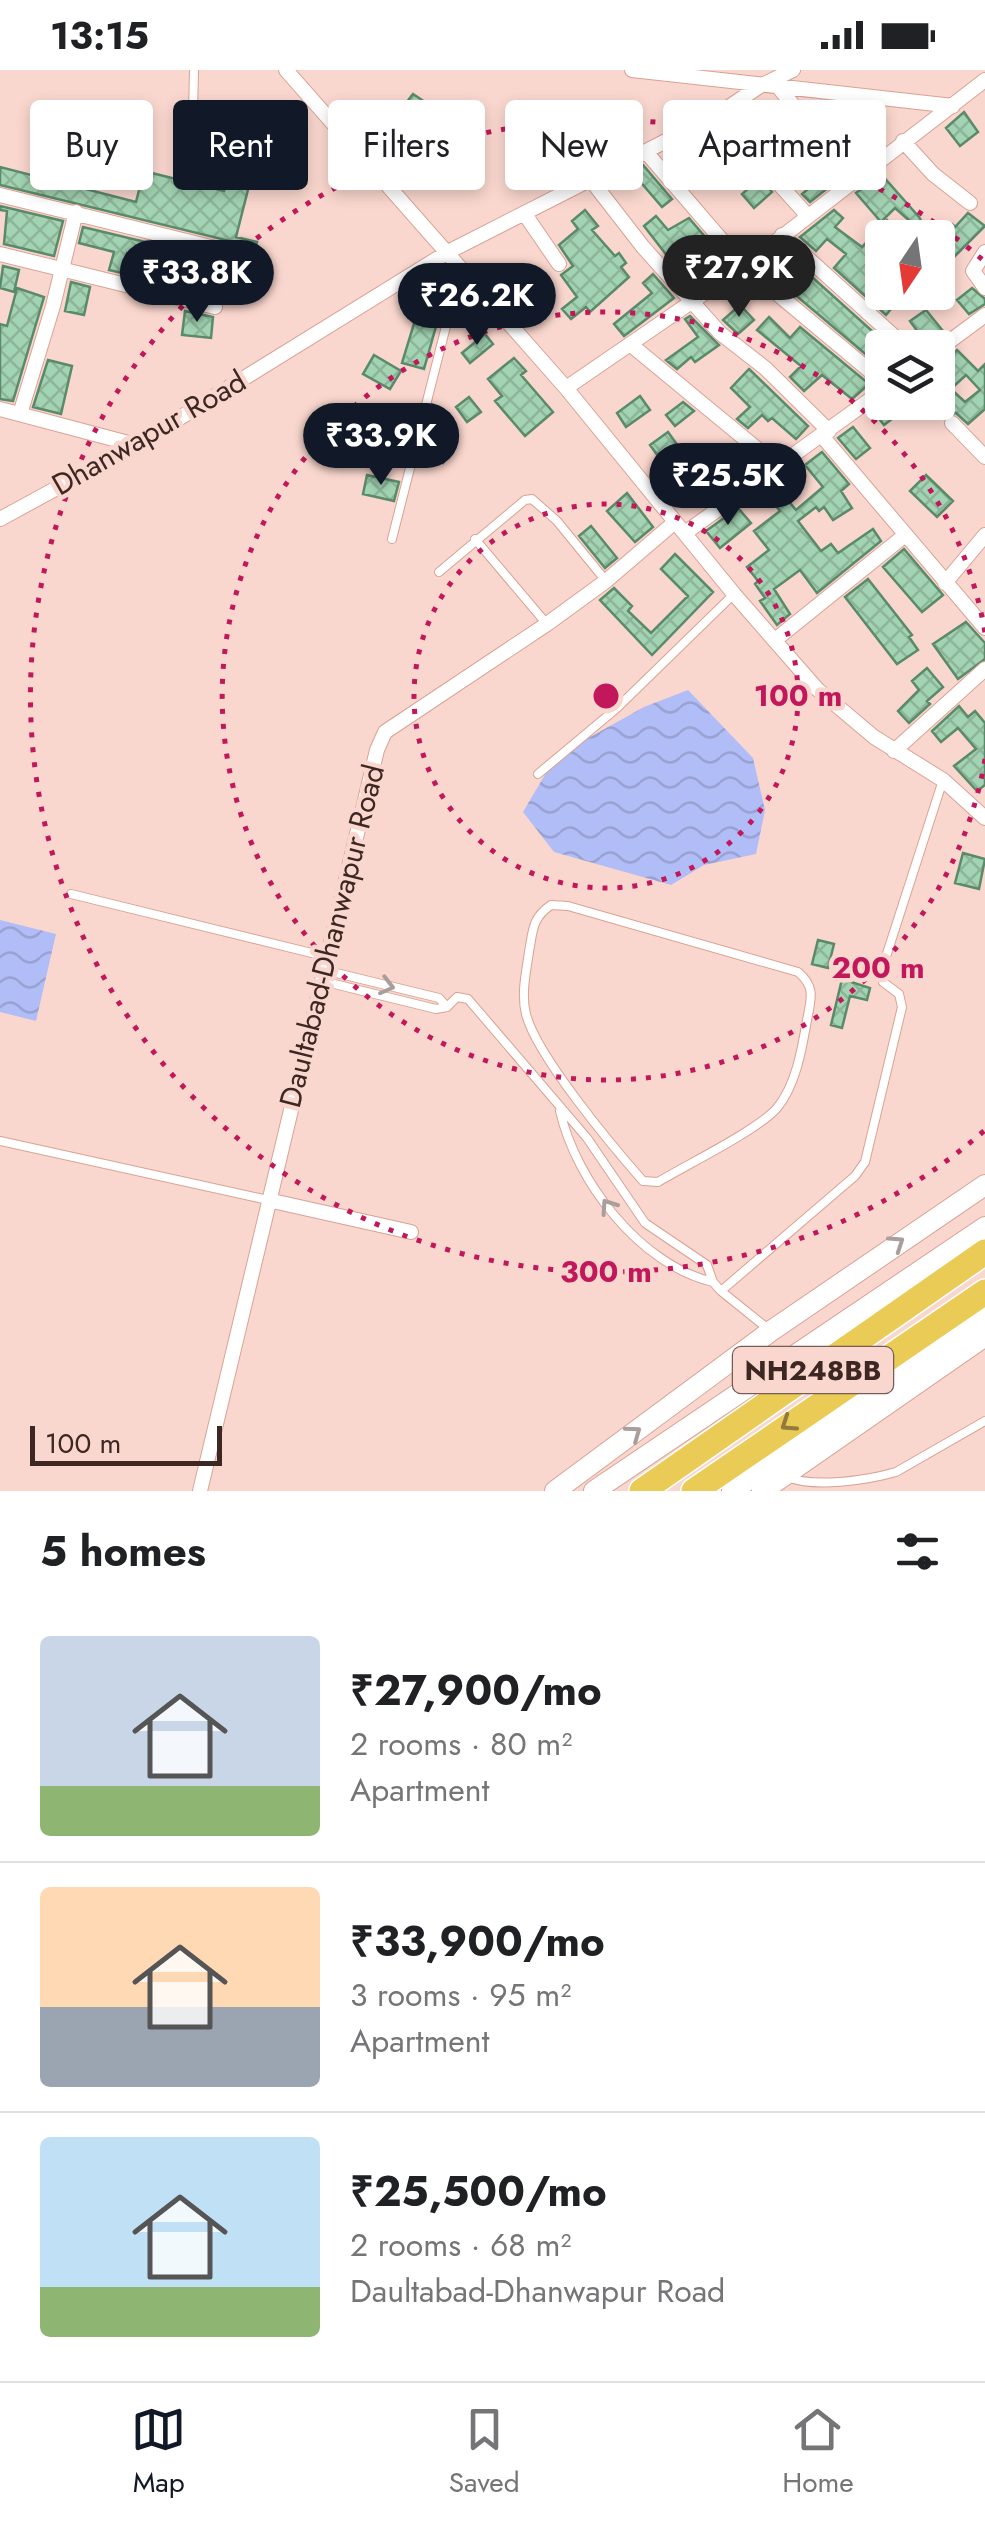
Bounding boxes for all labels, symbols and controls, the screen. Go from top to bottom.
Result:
text: 13:15 [50,8,149,63]
chip: Buy [30,100,153,190]
chip: Rent [173,100,308,190]
chip: Filters [328,100,485,190]
chip: New [505,100,643,190]
chip: Apartment [663,100,886,190]
north arrow [865,220,955,310]
map controls [865,220,955,420]
pin: ₹27.9K [658,235,820,320]
pin: ₹33.8K [116,240,278,325]
text: ₹27.9K [684,244,794,290]
text: ₹33.8K [142,249,252,295]
pin: ₹26.2K [396,263,558,348]
text: ₹26.2K [420,272,534,318]
button: layers [865,330,955,420]
street label: Dhanwapur Road [44,359,254,506]
pin: ₹33.9K [300,403,462,488]
text: ₹33.9K [325,412,437,458]
pin: ₹25.5K [647,443,809,528]
text: ₹25.5K [671,452,785,498]
text: 100 m [754,674,842,717]
centre of rings [588,678,624,714]
street label: Daultabad-Dhanwapur Road [268,760,395,1112]
text: 200 m [832,946,925,989]
one-way arrow [378,974,395,995]
one-way arrow [602,1199,620,1218]
one-way arrow [886,1237,905,1255]
text: 300 m [560,1250,652,1293]
road number: NH248BB [733,1347,893,1393]
one-way arrow [780,1412,798,1431]
scale bar [30,1421,222,1466]
text: 100 m [45,1423,121,1464]
one-way arrow [623,1428,641,1445]
text: 5 homes [40,1521,206,1582]
icon: filters [890,1524,945,1579]
text: ₹27,900/mo [350,1660,602,1721]
icon: home [120,1676,240,1796]
text: 2 rooms · 80 m² [350,1721,572,1767]
text: Apartment [350,1767,489,1813]
text: ₹33,900/mo [350,1911,605,1972]
icon: home [120,1927,240,2047]
text: 3 rooms · 95 m² [350,1972,571,2018]
text: Apartment [350,2018,489,2064]
text: ₹25,500/mo [350,2161,607,2222]
icon: home [120,2177,240,2297]
text: 2 rooms · 68 m² [350,2222,571,2268]
text: Daultabad-Dhanwapur Road [350,2268,725,2314]
tab: Map [131,2402,186,2503]
tab: Saved [449,2402,520,2503]
tab: Home [782,2402,854,2503]

